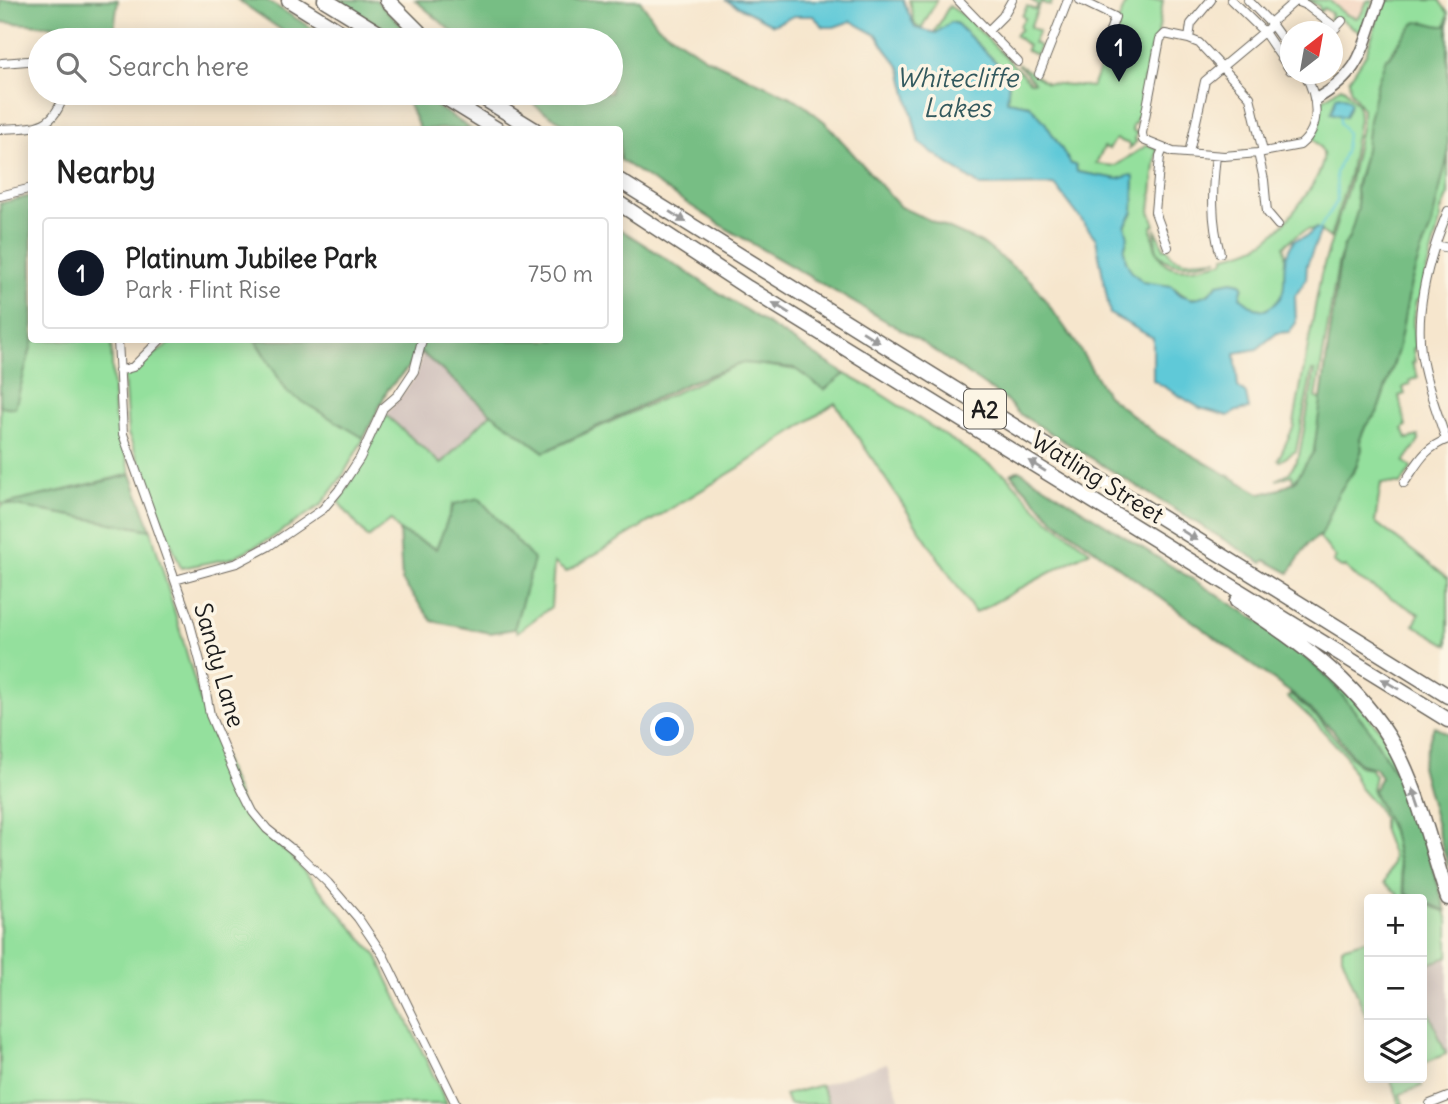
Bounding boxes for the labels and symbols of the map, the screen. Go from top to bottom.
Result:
north arrow [1280,21,1343,84]
pin: 1 [1096,24,1142,82]
water label: Whitecliffe Lakes [896,61,1020,124]
one-way arrow [668,211,687,224]
one-way arrow [772,302,791,315]
one-way arrow [861,331,880,344]
road number: A2 [964,390,1006,428]
street label: Watling Street [1026,424,1170,530]
one-way arrow [1028,460,1047,473]
one-way arrow [1179,529,1198,542]
street label: Sandy Lane [188,599,252,731]
one-way arrow [1380,678,1399,690]
your location [650,712,684,746]
one-way arrow [1410,788,1421,809]

